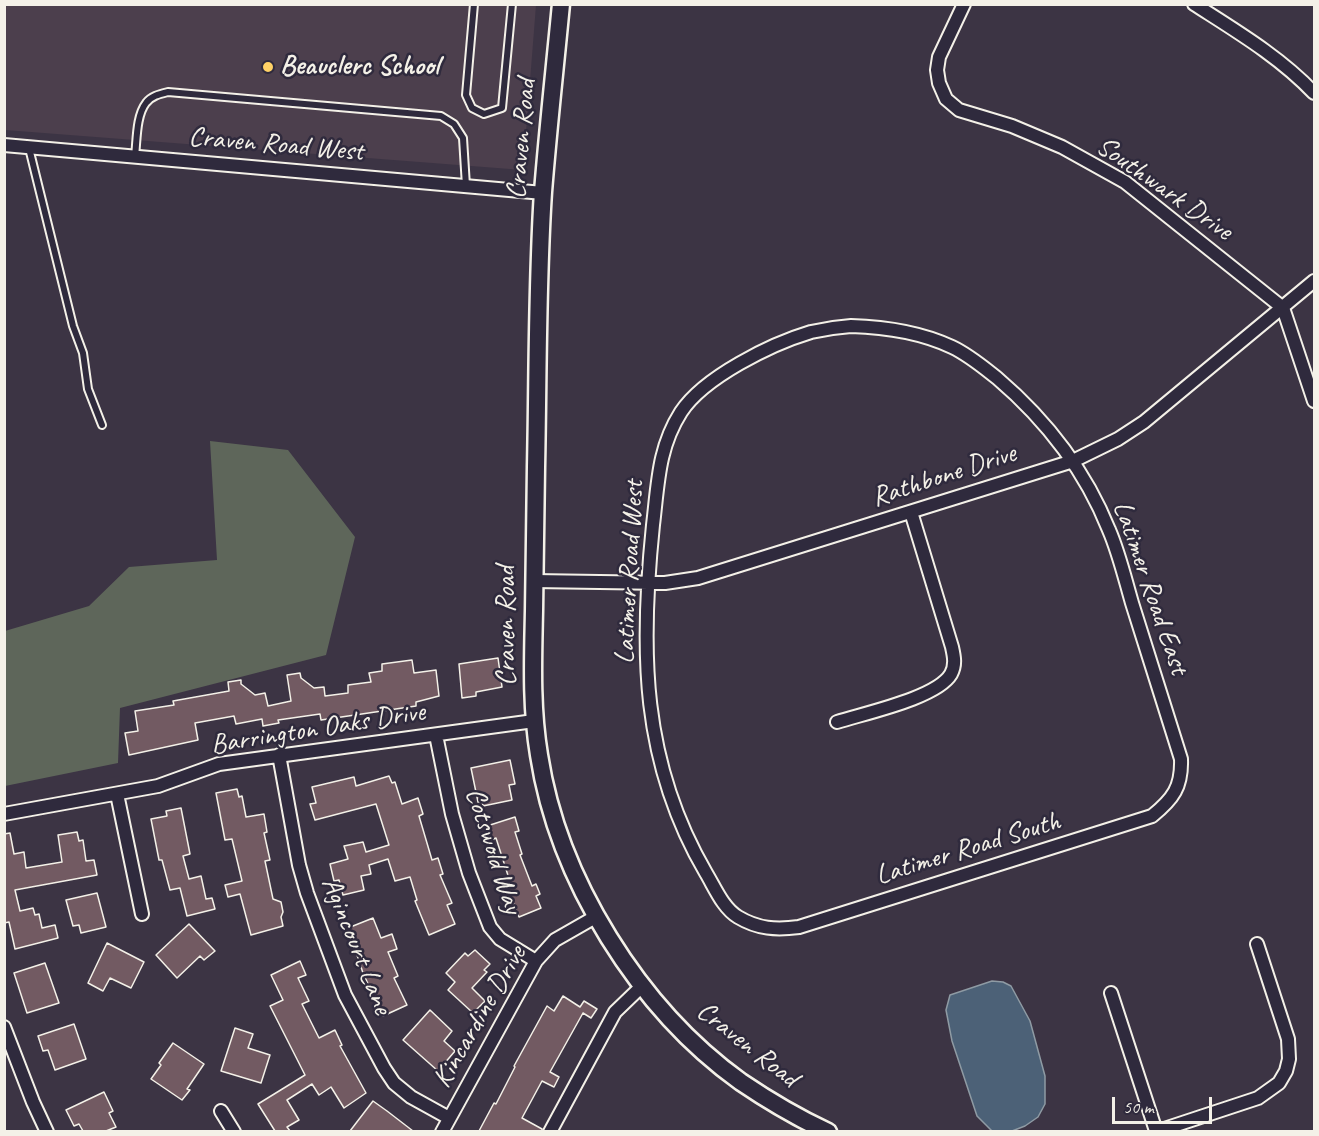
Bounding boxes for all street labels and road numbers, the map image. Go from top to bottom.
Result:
street label: Craven Road [500,78,544,200]
street label: Craven Road West [187,121,365,169]
street label: Southwark Drive [1089,130,1239,248]
street label: Rathbone Drive [868,437,1020,515]
street label: Latimer Road West [608,479,652,665]
street label: Latimer Road East [1105,497,1195,679]
street label: Craven Road [490,566,524,686]
street label: Barrington Oaks Drive [209,695,427,763]
street label: Cotswold Way [457,784,529,918]
street label: Latimer Road South [872,805,1064,893]
street label: Agincourt Lane [313,873,399,1019]
street label: Kincardine Drive [426,940,534,1094]
street label: Craven Road [689,995,805,1095]

